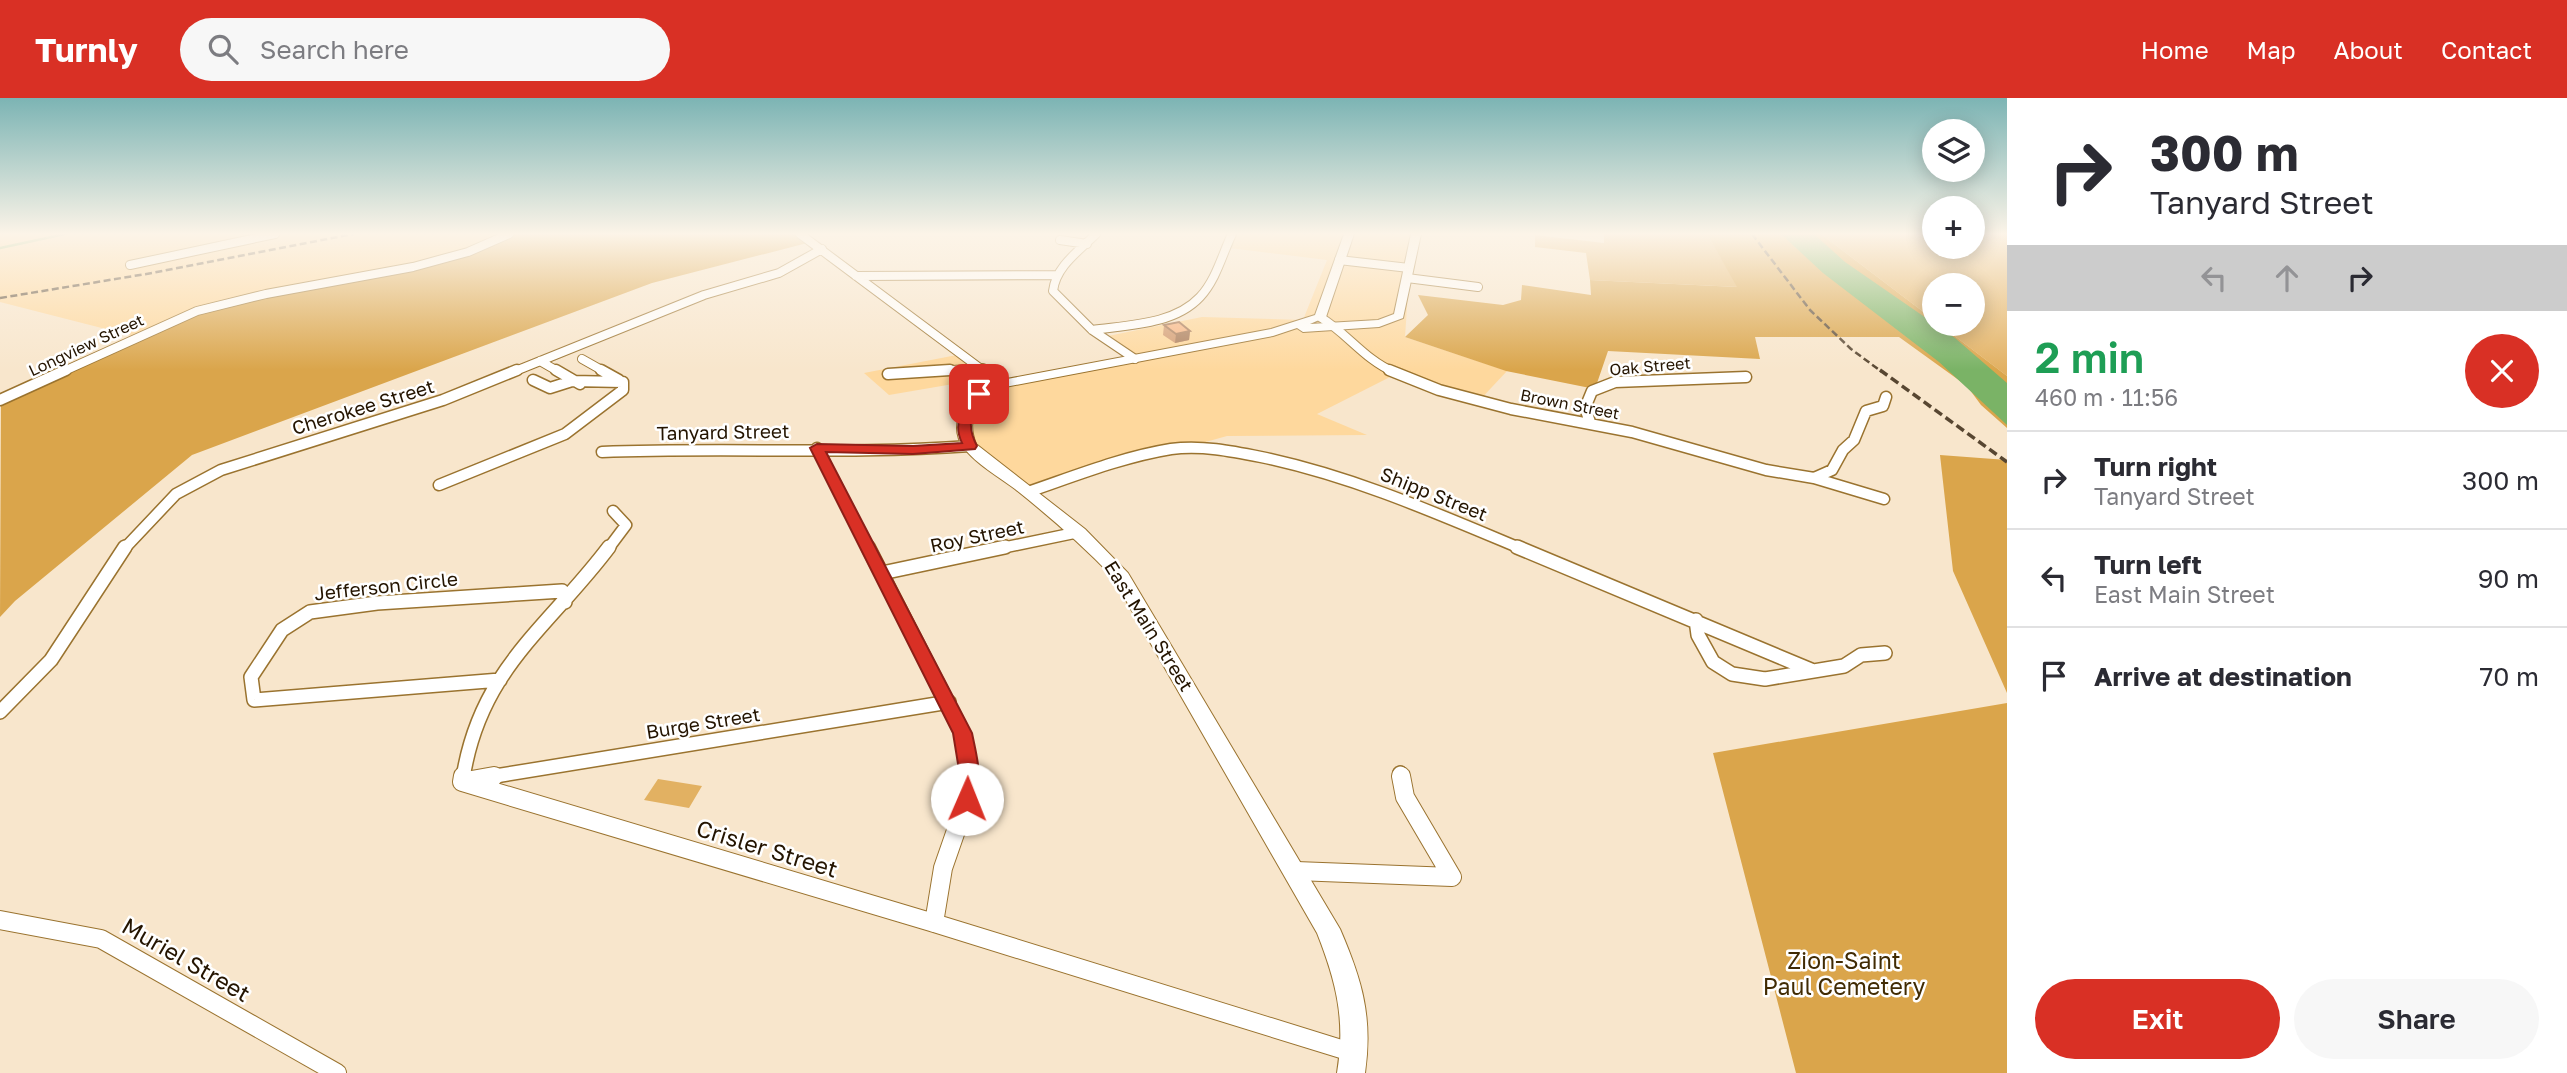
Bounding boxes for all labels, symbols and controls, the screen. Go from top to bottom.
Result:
search box [180,18,670,81]
text: Turnly [35,30,138,69]
icon: search [204,30,242,68]
text: Search here [260,34,409,65]
text: Home [2141,35,2209,64]
text: Map [2247,35,2296,64]
text: About [2334,35,2403,64]
text: Contact [2441,35,2532,64]
map controls [1922,119,1985,336]
button: layers [1922,119,1985,182]
text: 300 m [2150,123,2299,182]
icon: right [2035,126,2126,217]
text: Tanyard Street [2150,183,2374,221]
button: + [1922,196,1985,259]
icon: left [2195,259,2233,297]
icon: ahead [2268,259,2306,297]
icon: right [2341,259,2379,297]
button: − [1922,273,1985,336]
street label: Longview Street [25,310,147,380]
text: 2 min [2035,332,2144,382]
button: close [2465,334,2539,408]
street label: Oak Street [1609,352,1691,380]
pin [949,364,1009,424]
street label: Cherokee Street [289,374,437,439]
icon: arrive [960,375,998,413]
text: 460 m · 11:56 [2035,383,2178,411]
street label: Brown Street [1519,385,1621,423]
street label: Tanyard Street [656,419,790,444]
text: Turn right [2094,451,2217,482]
icon: right [2035,461,2073,499]
street label: Shipp Street [1377,462,1491,525]
text: 300 m [2462,465,2539,496]
text: Tanyard Street [2094,482,2255,510]
street label: Roy Street [928,514,1026,557]
text: Turn left [2094,549,2202,580]
street label: East Main Street [1100,556,1199,695]
icon: left [2035,559,2073,597]
text: 90 m [2478,563,2539,594]
street label: Jefferson Circle [313,567,459,604]
text: East Main Street [2094,580,2275,608]
icon: arrive [2035,657,2073,695]
text: Arrive at destination [2094,661,2352,692]
text: 70 m [2480,661,2539,692]
street label: Burge Street [644,702,762,743]
position arrow [930,762,1004,836]
street label: Crisler Street [693,813,841,883]
street label: Muriel Street [117,911,256,1007]
park label: Zion-Saint Paul Cemetery [1763,946,1925,1000]
button: Exit [2035,979,2280,1059]
button: Share [2294,979,2539,1059]

